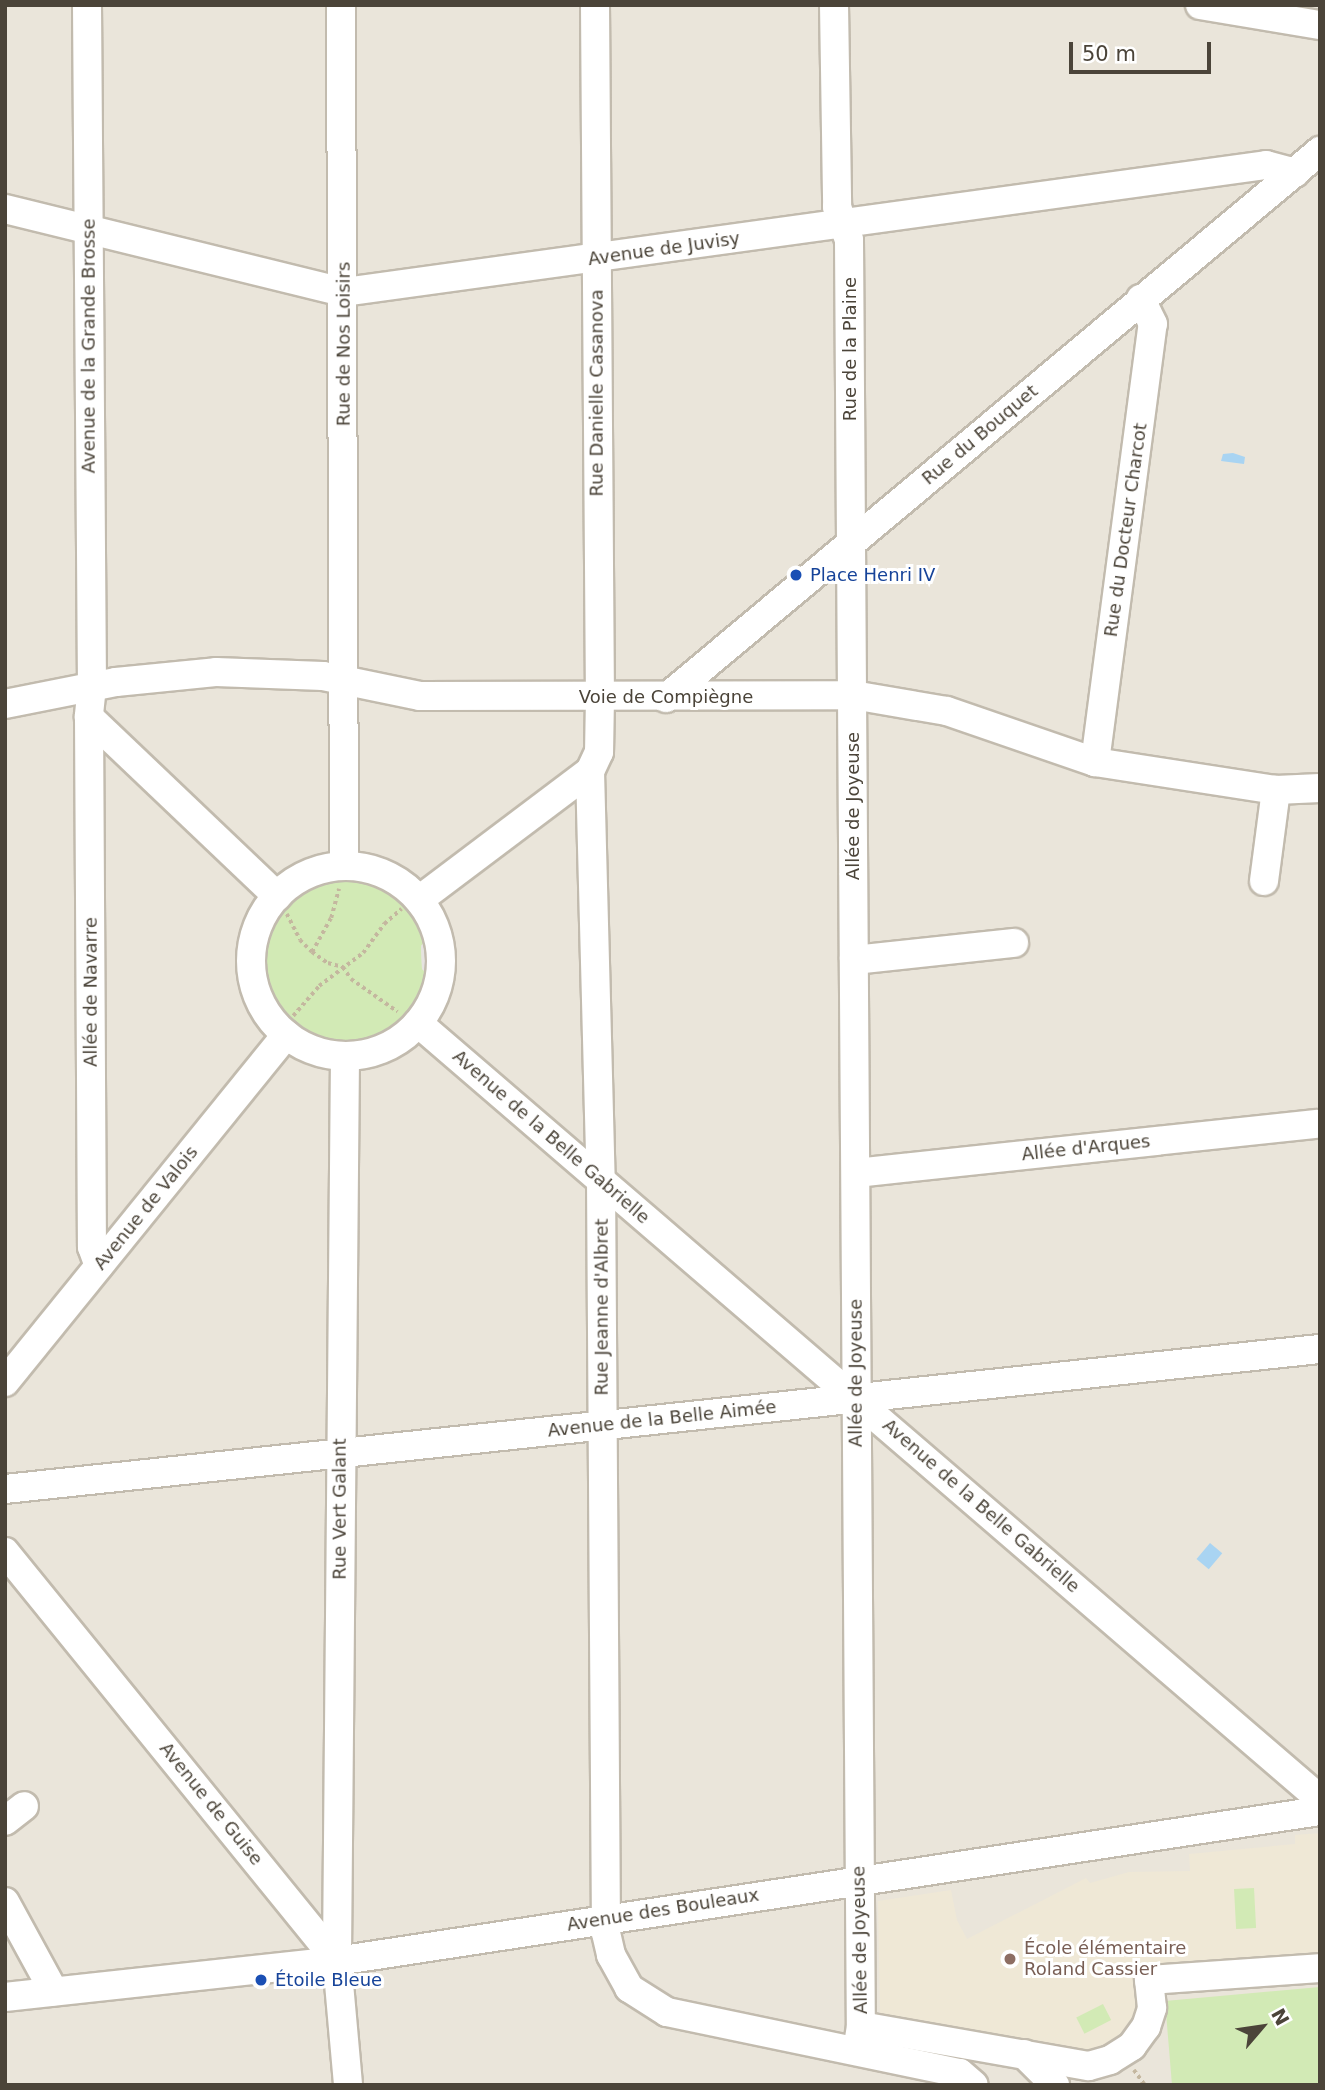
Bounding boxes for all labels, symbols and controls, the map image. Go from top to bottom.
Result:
scale bar [1073,28,1215,72]
text: 50 m [1082,42,1136,66]
street label: Avenue de la Grande Brosse [78,219,100,473]
street label: Avenue de Juvisy [587,228,741,270]
street label: Rue de Nos Loisirs [333,262,355,426]
street label: Rue de la Plaine [839,277,861,421]
street label: Rue Danielle Casanova [586,289,608,497]
street label: Rue du Bouquet [918,380,1042,490]
street label: Rue du Docteur Charcot [1100,422,1152,638]
place label: Place Henri IV [810,564,935,586]
marker: Place Henri IV [788,567,804,583]
street label: Voie de Compiègne [579,686,753,708]
street label: Allée de Joyeuse [842,732,864,880]
street label: Allée de Navarre [80,917,102,1067]
street label: Avenue de la Belle Gabrielle [448,1046,654,1228]
street label: Allée d'Arques [1021,1131,1151,1165]
street label: Avenue de Valois [89,1142,203,1274]
street label: Rue Jeanne d'Albret [591,1218,613,1396]
street label: Allée de Joyeuse [845,1299,867,1447]
street label: Avenue de la Belle Aimée [547,1396,777,1442]
street label: Avenue de la Belle Gabrielle [878,1415,1084,1597]
street label: Rue Vert Galant [329,1438,351,1580]
street label: Avenue de Guise [155,1738,267,1870]
street label: Allée de Joyeuse [848,1866,872,2014]
street label: Avenue des Bouleaux [565,1884,761,1936]
place label: École élémentaire Roland Cassier [1024,1938,1186,1980]
marker: École élémentaire Roland Cassier [1002,1951,1018,1967]
place label: Étoile Bleue [275,1969,382,1991]
marker: Étoile Bleue [253,1972,269,1988]
north arrow [1227,1992,1297,2062]
text: N [1267,2005,1294,2029]

